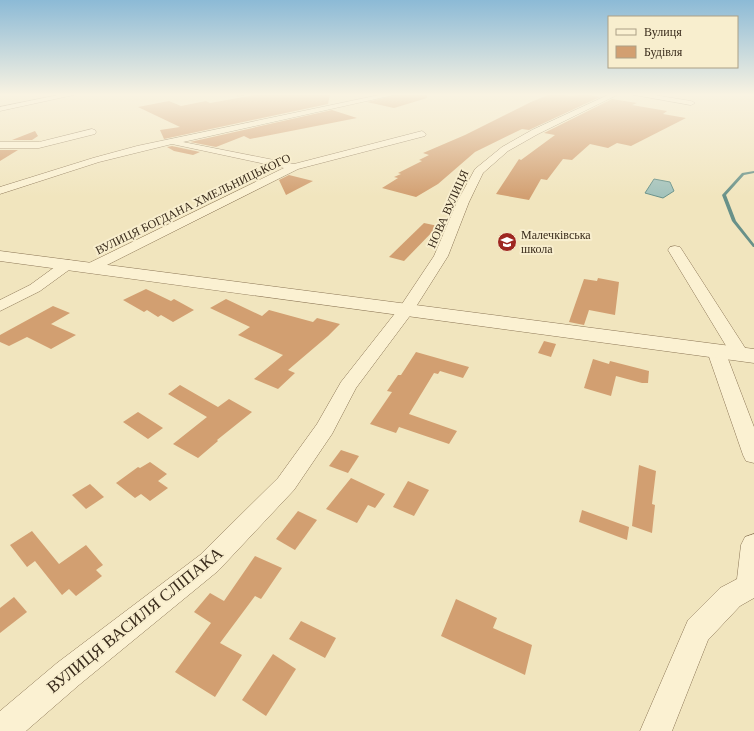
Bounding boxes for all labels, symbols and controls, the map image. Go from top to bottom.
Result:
legend [608,16,738,68]
text: Вулиця [644,25,682,39]
text: Будівля [644,45,683,59]
street label: ВУЛИЦЯ БОГДАНА ХМЕЛЬНИЦЬКОГО [93,150,293,257]
street label: НОВА ВУЛИЦЯ [425,168,471,250]
place label: Малечківська школа [521,228,591,256]
school or university icon: Малечківська школа [496,231,518,253]
street label: ВУЛИЦЯ ВАСИЛЯ СЛІПАКА [43,543,227,697]

